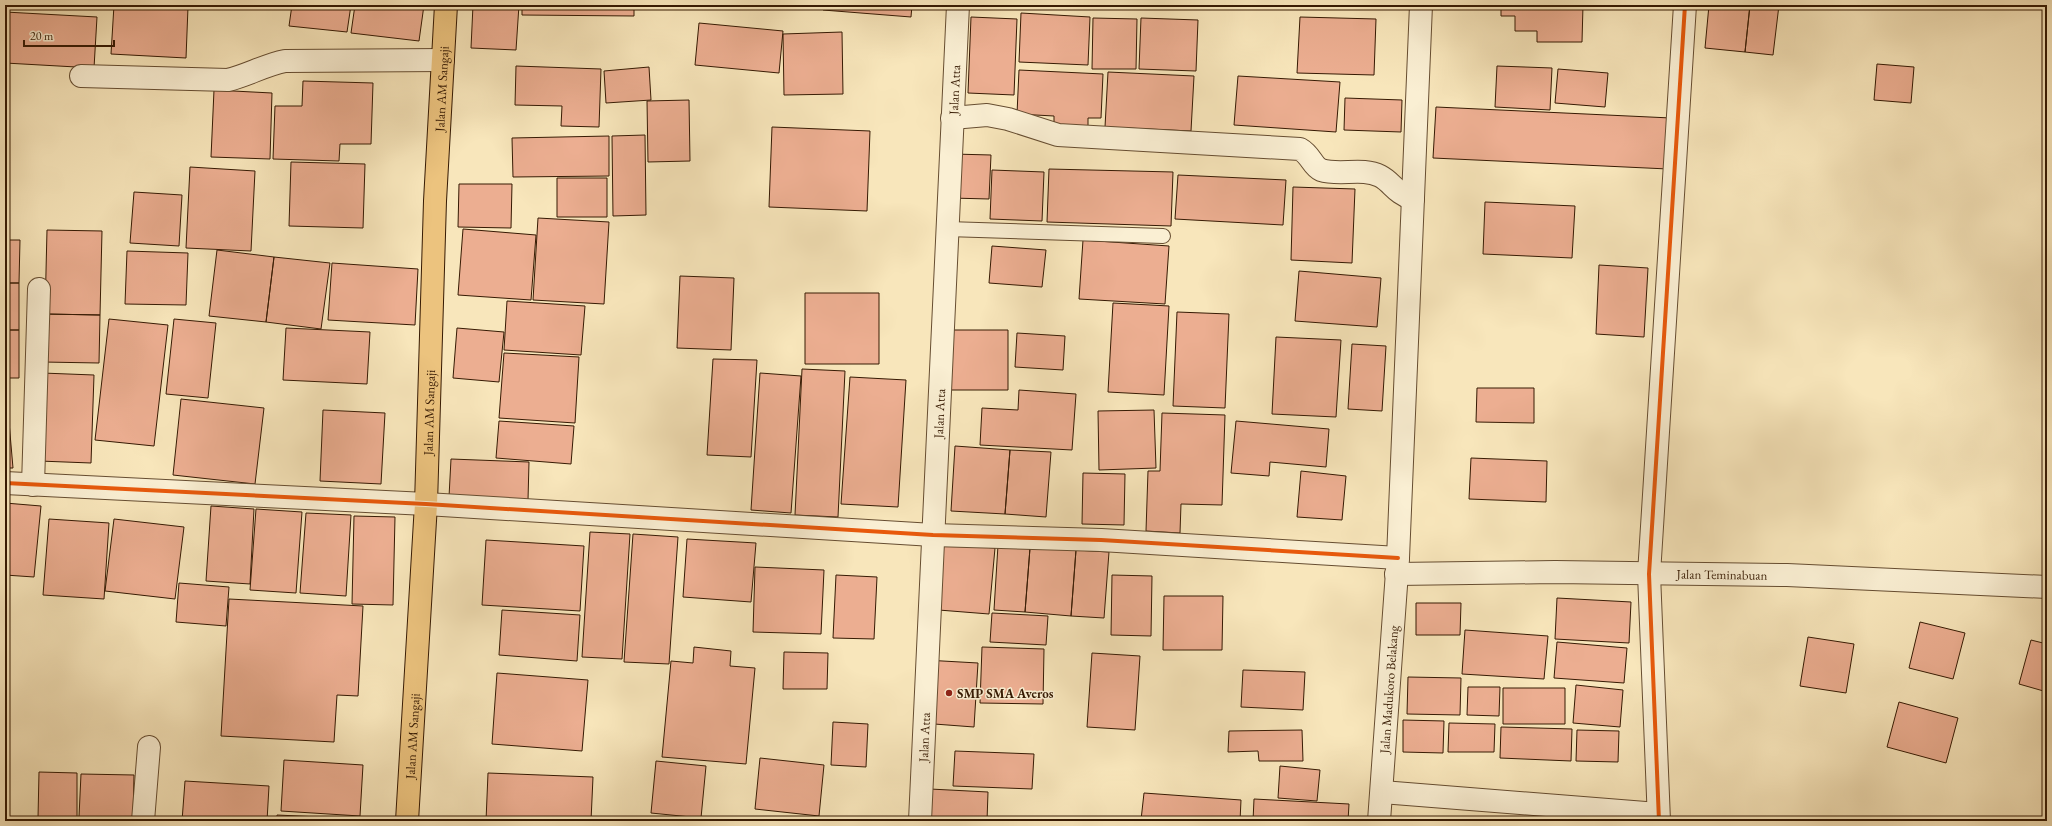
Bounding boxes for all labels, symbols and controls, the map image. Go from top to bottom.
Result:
scale bar [24,22,114,48]
text: 20 m [30,28,54,44]
street label: Jalan AM Sangaji [430,46,452,133]
street label: Jalan Atta [944,64,964,116]
street label: Jalan AM Sangaji [419,370,438,457]
street label: Jalan Atta [929,387,949,440]
street label: Jalan Teminabuan [1675,565,1768,583]
street label: Jalan Madukoro Belakang [1375,624,1402,755]
place label: SMP SMA Averos [957,685,1054,702]
marker: SMP SMA Averos [944,688,954,698]
street label: Jalan AM Sangaji [401,693,423,780]
street label: Jalan Atta [914,711,934,763]

